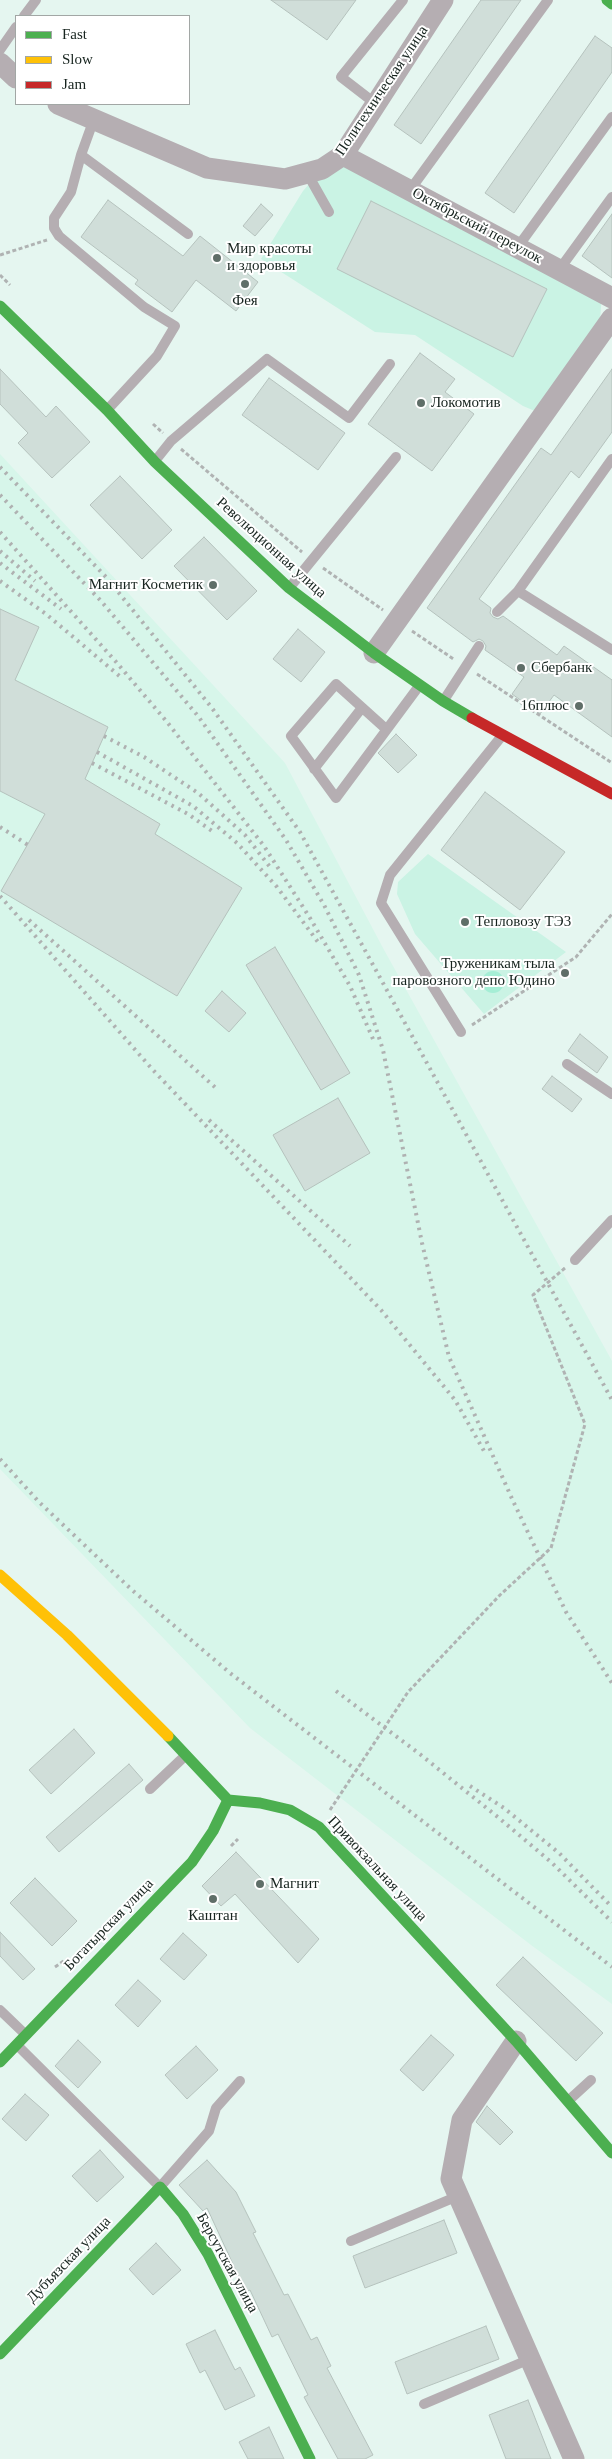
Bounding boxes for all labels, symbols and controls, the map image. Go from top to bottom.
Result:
legend [15,15,190,105]
street label: Политехническая улица [332,23,432,159]
text: Fast [62,26,87,42]
text: Slow [62,51,93,67]
text: Jam [62,76,86,92]
street label: Октябрьский переулок [409,184,545,268]
place label: Мир красоты и здоровья [227,240,312,275]
marker: Мир красоты и здоровья [211,252,223,264]
marker: Фея [239,278,251,290]
place label: Фея [232,292,258,310]
place label: Локомотив [431,394,500,412]
marker: Локомотив [415,397,427,409]
street label: Революционная улица [212,494,330,602]
place label: Магнит Косметик [89,576,203,594]
marker: Магнит Косметик [207,579,219,591]
place label: Сбербанк [531,659,592,677]
marker: Сбербанк [515,662,527,674]
place label: 16плюс [521,697,569,715]
marker: 16плюс [573,700,585,712]
place label: Тепловозу ТЭ3 [475,913,571,931]
marker: Тепловозу ТЭ3 [459,916,471,928]
place label: Труженикам тыла паровозного депо Юдино [393,955,555,990]
marker: Труженикам тыла паровозного депо Юдино [559,967,571,979]
street label: Привокзальная улица [324,1813,430,1925]
street label: Богатырская улица [61,1875,157,1975]
place label: Магнит [270,1875,319,1893]
marker: Магнит [254,1878,266,1890]
marker: Каштан [207,1893,219,1905]
place label: Каштан [188,1907,238,1925]
street label: Берсутская улица [192,2210,262,2316]
street label: Дубъязская улица [23,2213,115,2307]

